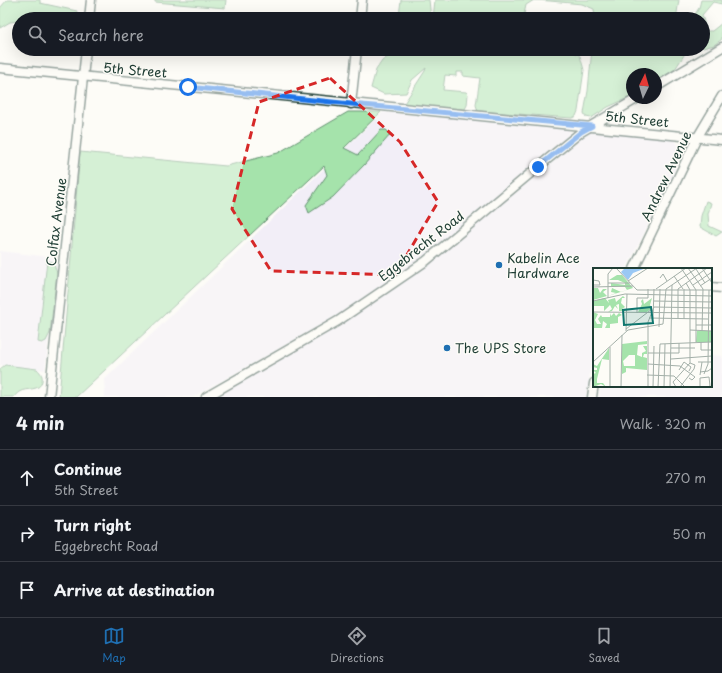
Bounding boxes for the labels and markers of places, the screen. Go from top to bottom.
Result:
place label: Kabelin Ace Hardware [507,248,580,282]
marker: Kabelin Ace Hardware [494,260,504,270]
place label: The UPS Store [455,338,546,357]
marker: The UPS Store [442,343,452,353]

